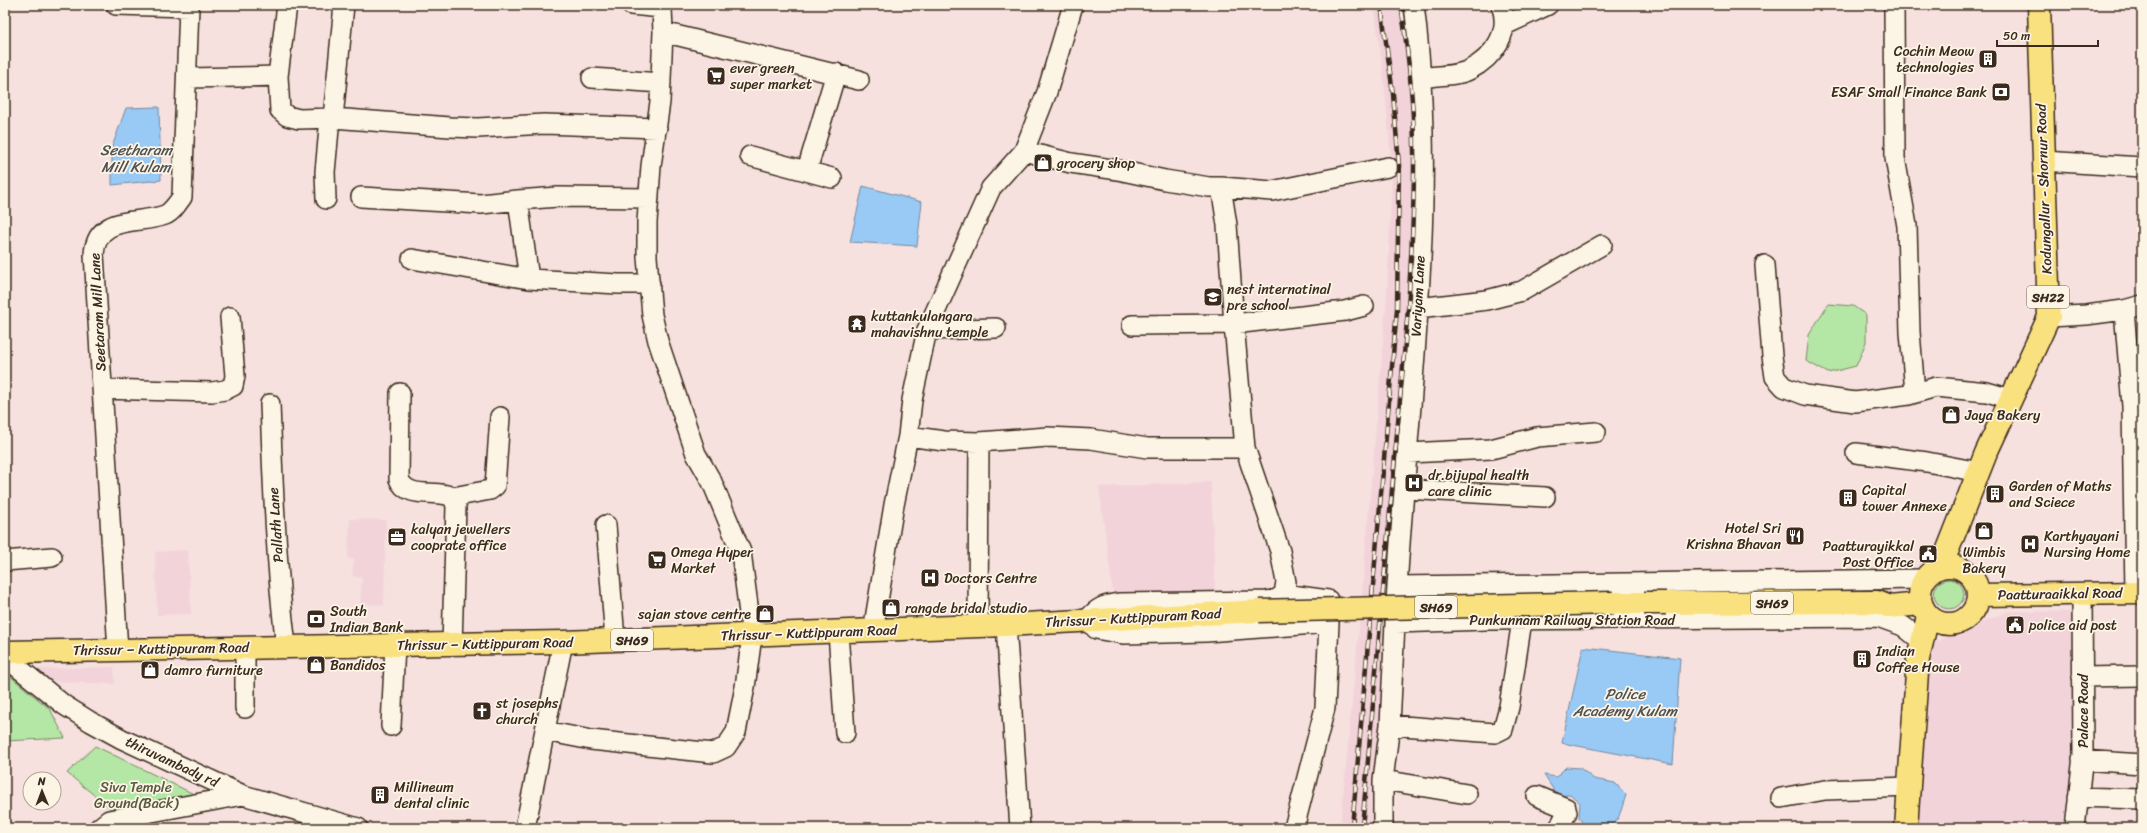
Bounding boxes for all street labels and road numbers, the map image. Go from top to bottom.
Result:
street label: Kodungallur - Shornur Road [2028,102,2059,275]
street label: Seetaram Mill Lane [82,252,114,372]
street label: Variyam Lane [1403,255,1433,337]
road number: SH22 [2027,286,2069,308]
street label: Pallath Lane [261,487,291,563]
street label: Paatturaaikkal Road [1997,580,2124,608]
road number: SH69 [1751,592,1793,614]
road number: SH69 [1415,596,1457,618]
street label: Thrissur – Kuttippuram Road [1044,601,1223,635]
street label: Punkunnam Railway Station Road [1469,608,1676,633]
street label: Thrissur – Kuttippuram Road [720,617,899,649]
road number: SH69 [611,629,653,651]
street label: Thrissur – Kuttippuram Road [397,630,575,658]
street label: Thrissur – Kuttippuram Road [73,635,251,663]
street label: Palace Road [2071,672,2096,748]
street label: thiruvambady rd [121,729,224,795]

